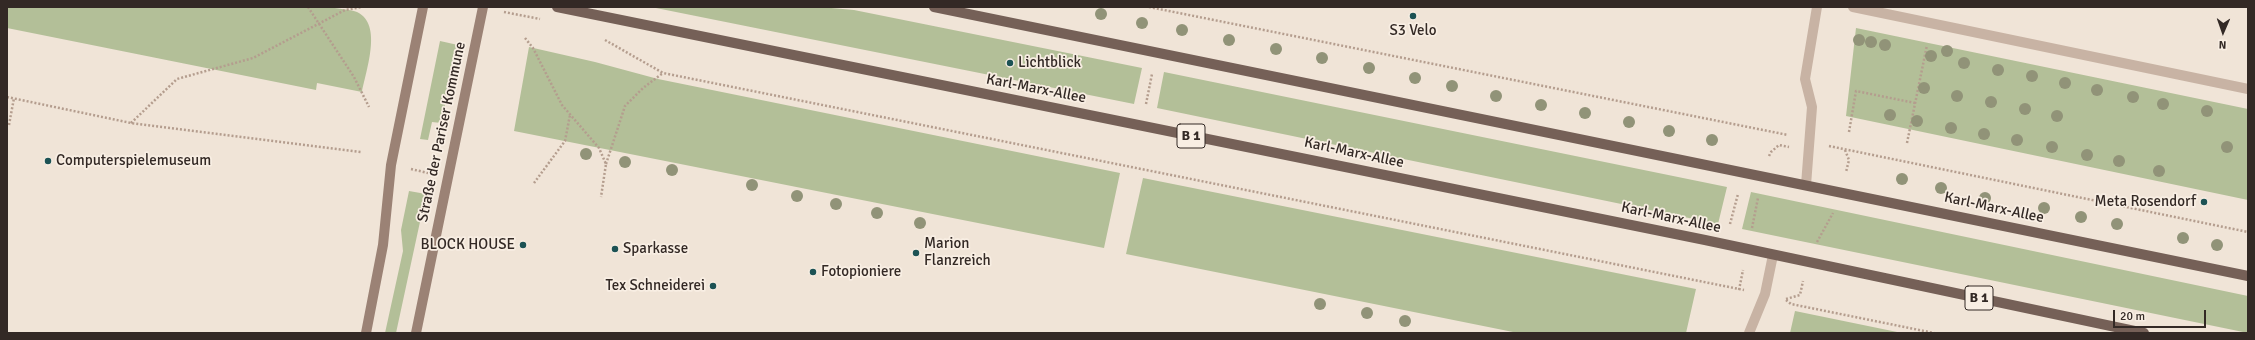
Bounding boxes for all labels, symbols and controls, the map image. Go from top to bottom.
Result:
marker: S3 Velo [1408,11,1418,21]
north arrow [2203,12,2243,52]
place label: S3 Velo [1389,22,1437,40]
text: N [2219,38,2227,51]
street label: Straße der Pariser Kommune [414,40,470,224]
place label: Lichtblick [1018,54,1081,72]
marker: Lichtblick [1005,58,1015,68]
street label: Karl-Marx-Allee [985,70,1087,108]
road number: B 1 [1177,124,1205,148]
street label: Karl-Marx-Allee [1303,134,1405,172]
place label: Computerspielemuseum [56,152,211,170]
marker: Computerspielemuseum [43,156,53,166]
street label: Karl-Marx-Allee [1943,189,2045,227]
place label: Meta Rosendorf [2095,193,2196,211]
marker: Meta Rosendorf [2199,197,2209,207]
street label: Karl-Marx-Allee [1620,199,1722,237]
place label: Marion Flanzreich [924,235,991,270]
place label: BLOCK HOUSE [420,236,515,254]
marker: BLOCK HOUSE [518,240,528,250]
place label: Sparkasse [623,240,688,258]
marker: Sparkasse [610,244,620,254]
marker: Marion Flanzreich [911,248,921,258]
place label: Fotopioniere [821,263,901,281]
marker: Fotopioniere [808,267,818,277]
place label: Tex Schneiderei [606,277,705,295]
marker: Tex Schneiderei [708,281,718,291]
road number: B 1 [1965,286,1993,310]
scale bar [2115,302,2208,328]
text: 20 m [2120,309,2145,324]

